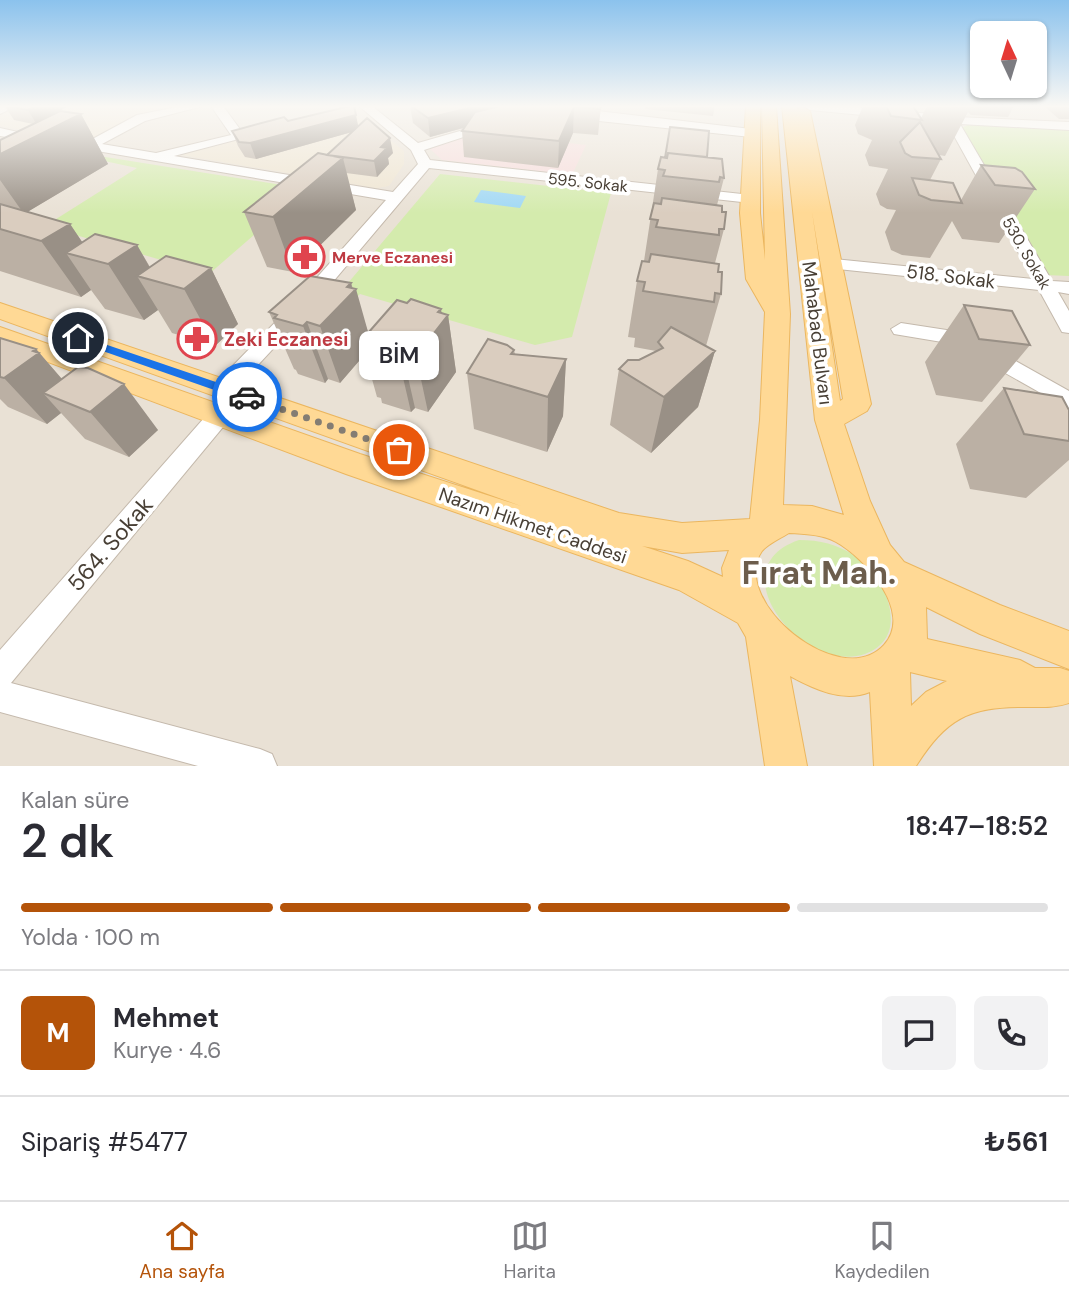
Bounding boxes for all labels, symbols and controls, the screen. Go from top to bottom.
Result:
north arrow [970,21,1046,98]
map controls [970,21,1047,98]
street label: 595. Sokak [547,168,629,197]
street label: 530. Sokak [997,213,1056,293]
pharmacy icon: Merve Eczanesi [284,236,326,278]
place label: Merve Eczanesi [332,247,453,268]
street label: 518. Sokak [905,259,997,294]
street label: Mahabad Bulvarı [796,260,839,406]
pin [48,308,108,368]
pharmacy icon: Zeki Eczanesi [176,318,218,360]
icon: home [59,319,97,357]
place label: Zeki Eczanesi [224,327,348,352]
callout: BİM [359,331,439,380]
text: BİM [379,340,419,370]
courier [212,362,282,432]
icon: car [228,378,266,416]
pin [369,420,429,480]
icon: bag [380,431,418,469]
street label: Nazım Hikmet Caddesi [435,482,630,569]
street label: 564. Sokak [61,490,160,598]
district label: Fırat Mah. [742,552,896,594]
text: Kalan süre [21,785,129,815]
text: 18:47–18:52 [906,809,1048,843]
text: 2 dk [21,811,114,871]
text: Yolda · 100 m [21,922,160,952]
button: chat [882,996,956,1070]
button: phone [974,996,1048,1070]
text: Mehmet [113,1001,219,1035]
text: M [46,1016,70,1050]
text: Kurye · 4.6 [113,1035,222,1065]
text: Sipariş #5477 [21,1125,188,1159]
text: ₺561 [984,1125,1048,1159]
tab: Ana sayfa [139,1217,225,1284]
tab: Harita [503,1217,556,1284]
tab: Kaydedilen [834,1217,930,1284]

